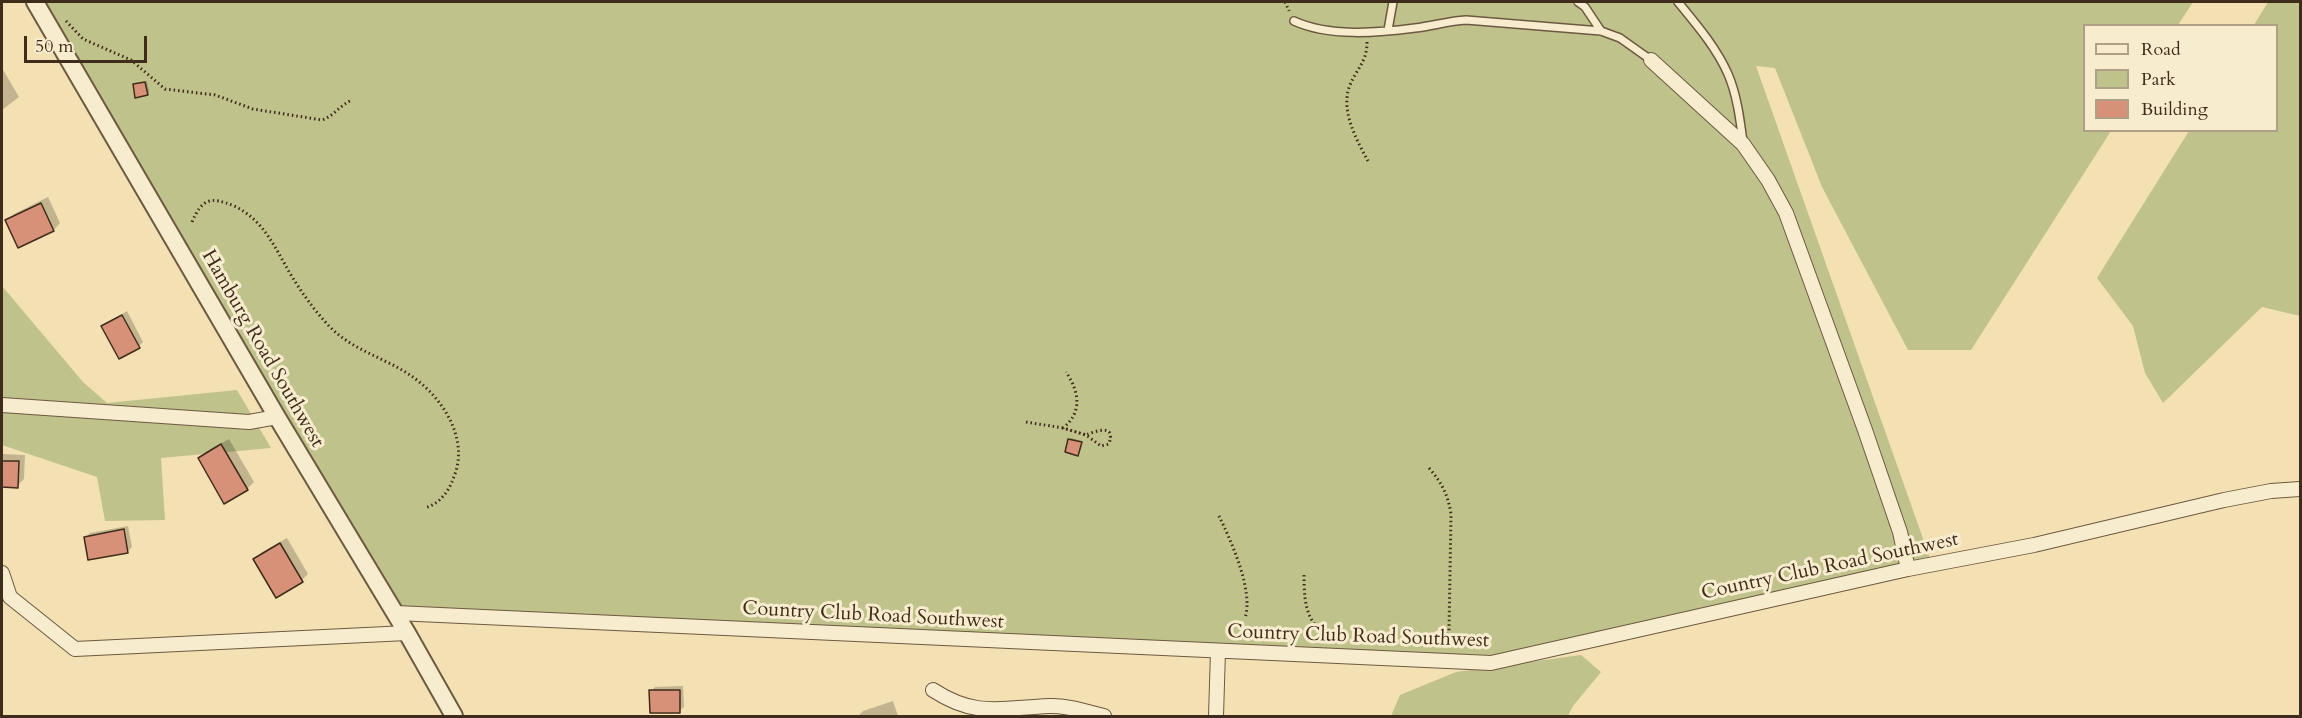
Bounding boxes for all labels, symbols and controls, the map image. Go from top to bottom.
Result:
scale bar [27,24,150,62]
legend [2083,24,2278,132]
text: 50 m [35,34,74,59]
text: Road [2141,37,2181,62]
text: Park [2141,67,2176,92]
text: Building [2141,97,2208,122]
street label: Hamburg Road Southwest [196,246,328,452]
street label: Country Club Road Southwest [1699,528,1961,606]
street label: Country Club Road Southwest [742,597,1004,635]
street label: Country Club Road Southwest [1227,620,1489,654]

